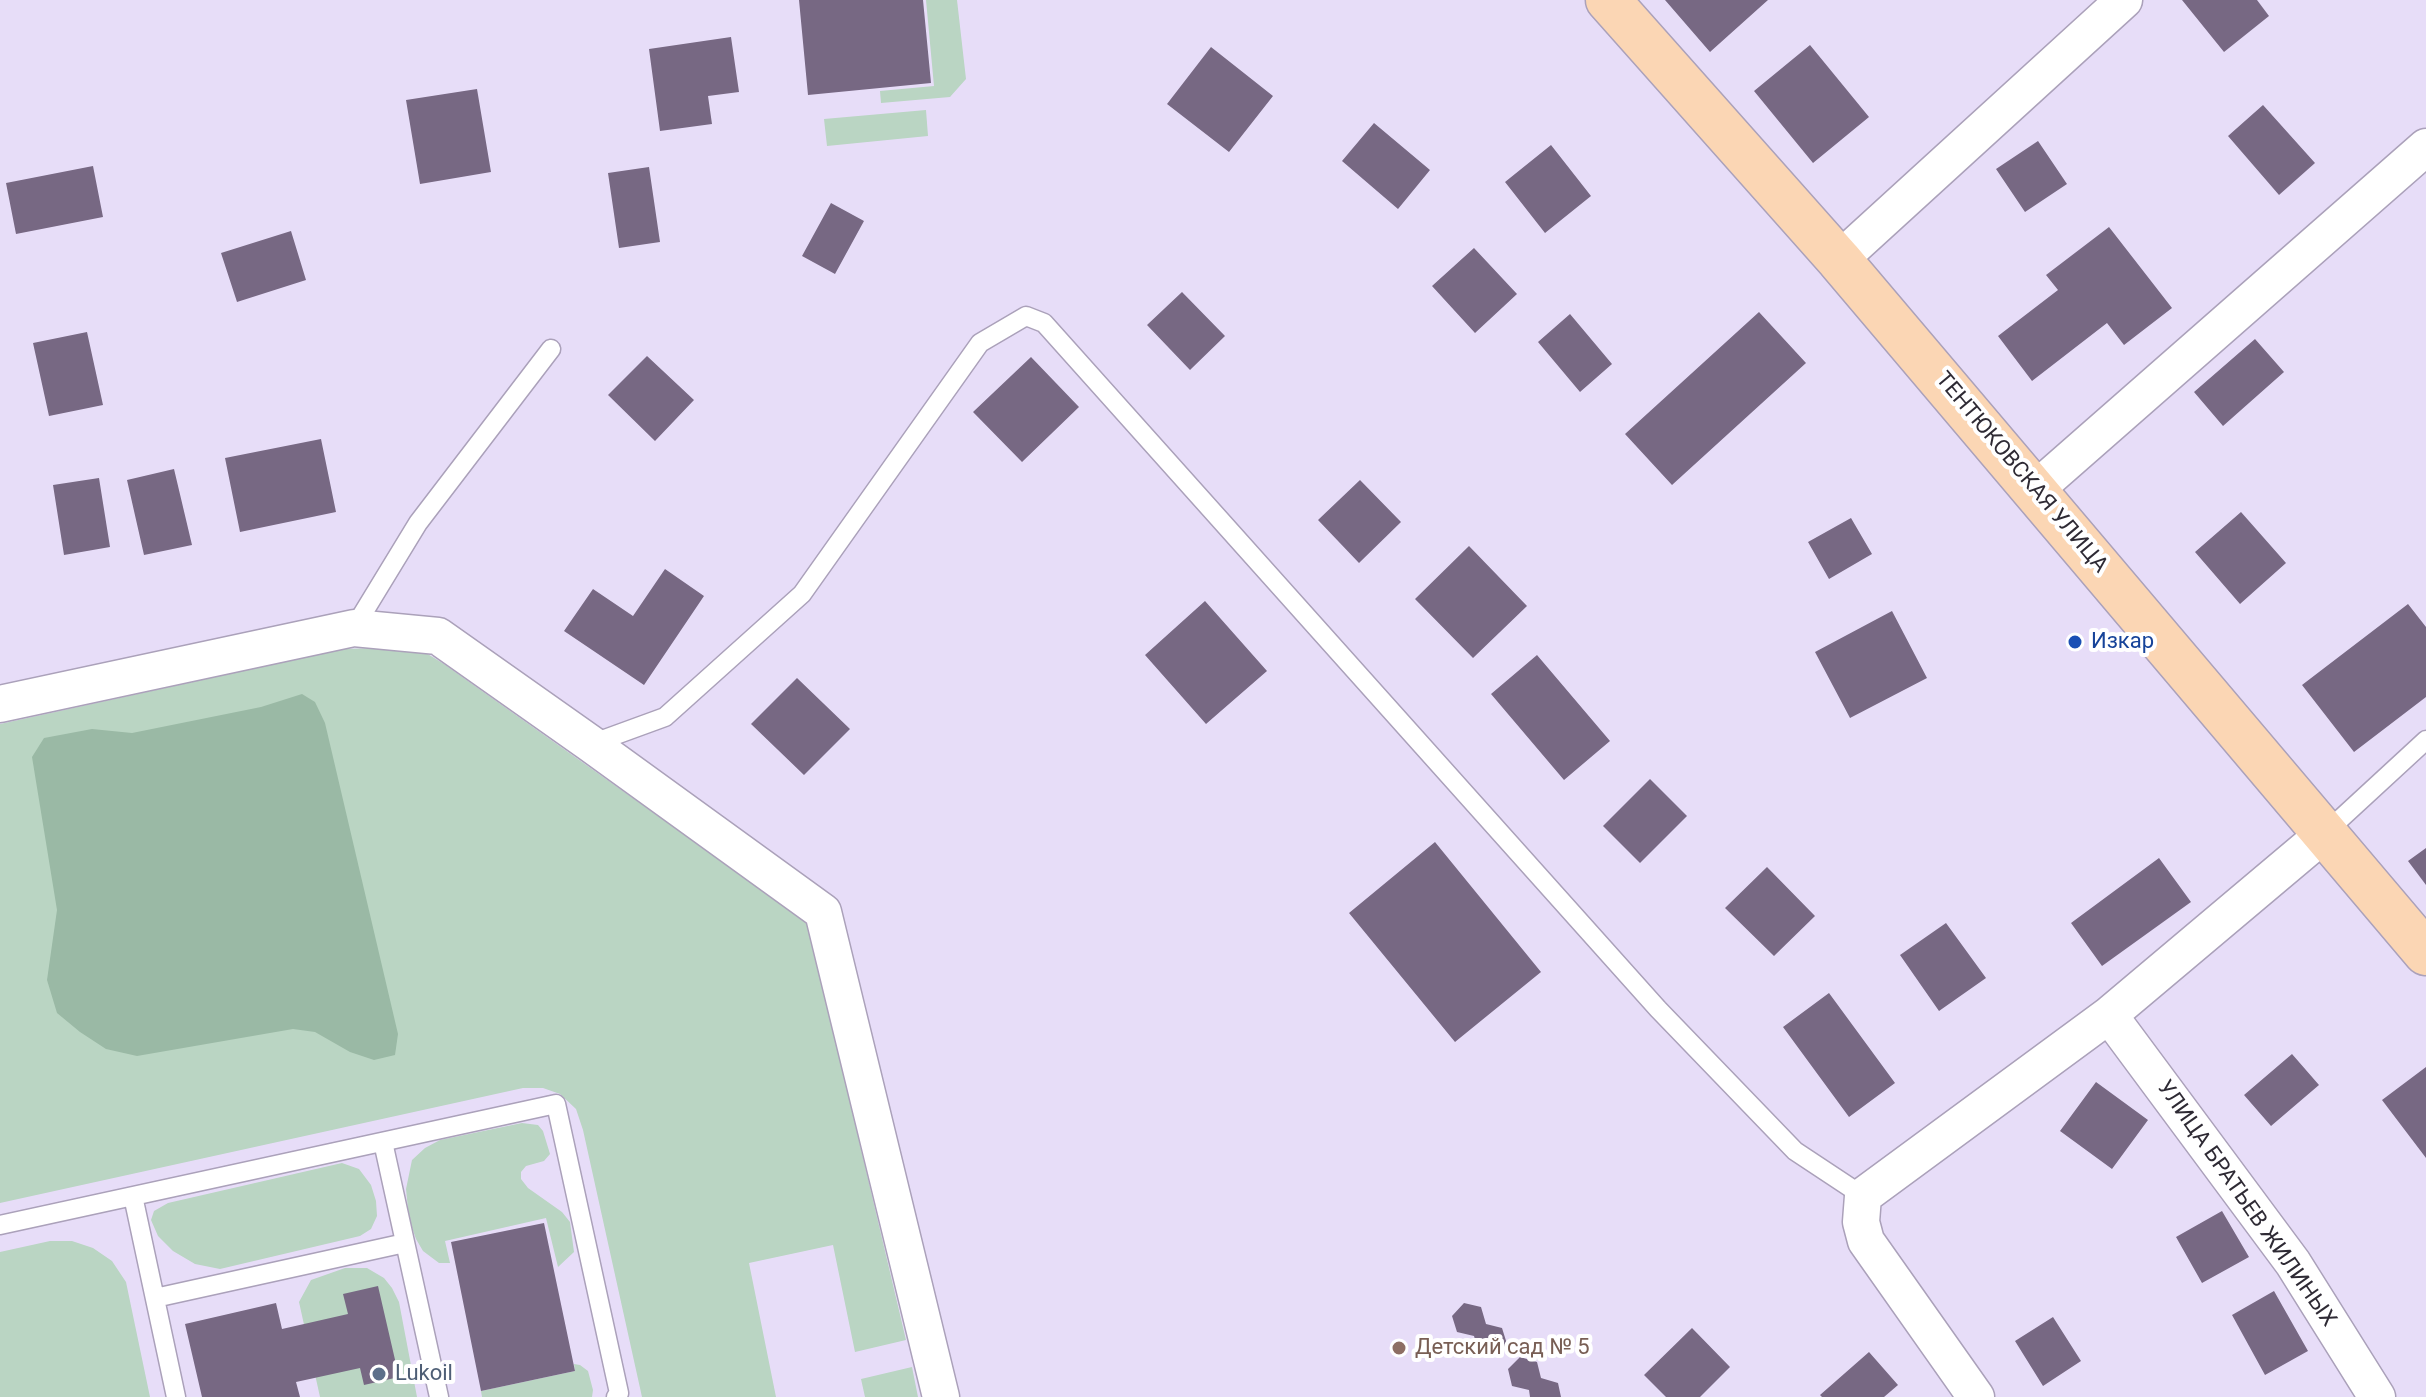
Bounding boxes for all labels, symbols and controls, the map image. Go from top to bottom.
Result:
street label: ТЕНТЮКОВСКАЯ УЛИЦА [1929,367,2113,579]
place label: Изкар [2091,629,2154,655]
marker: Изкар [2066,633,2084,651]
street label: УЛИЦА БРАТЬЕВ ЖИЛИНЫХ [2151,1076,2341,1332]
place label: Детский сад № 5 [1415,1335,1590,1361]
marker: Детский сад № 5 [1390,1339,1408,1357]
place label: Lukoil [395,1361,453,1387]
marker: Lukoil [370,1365,388,1383]

